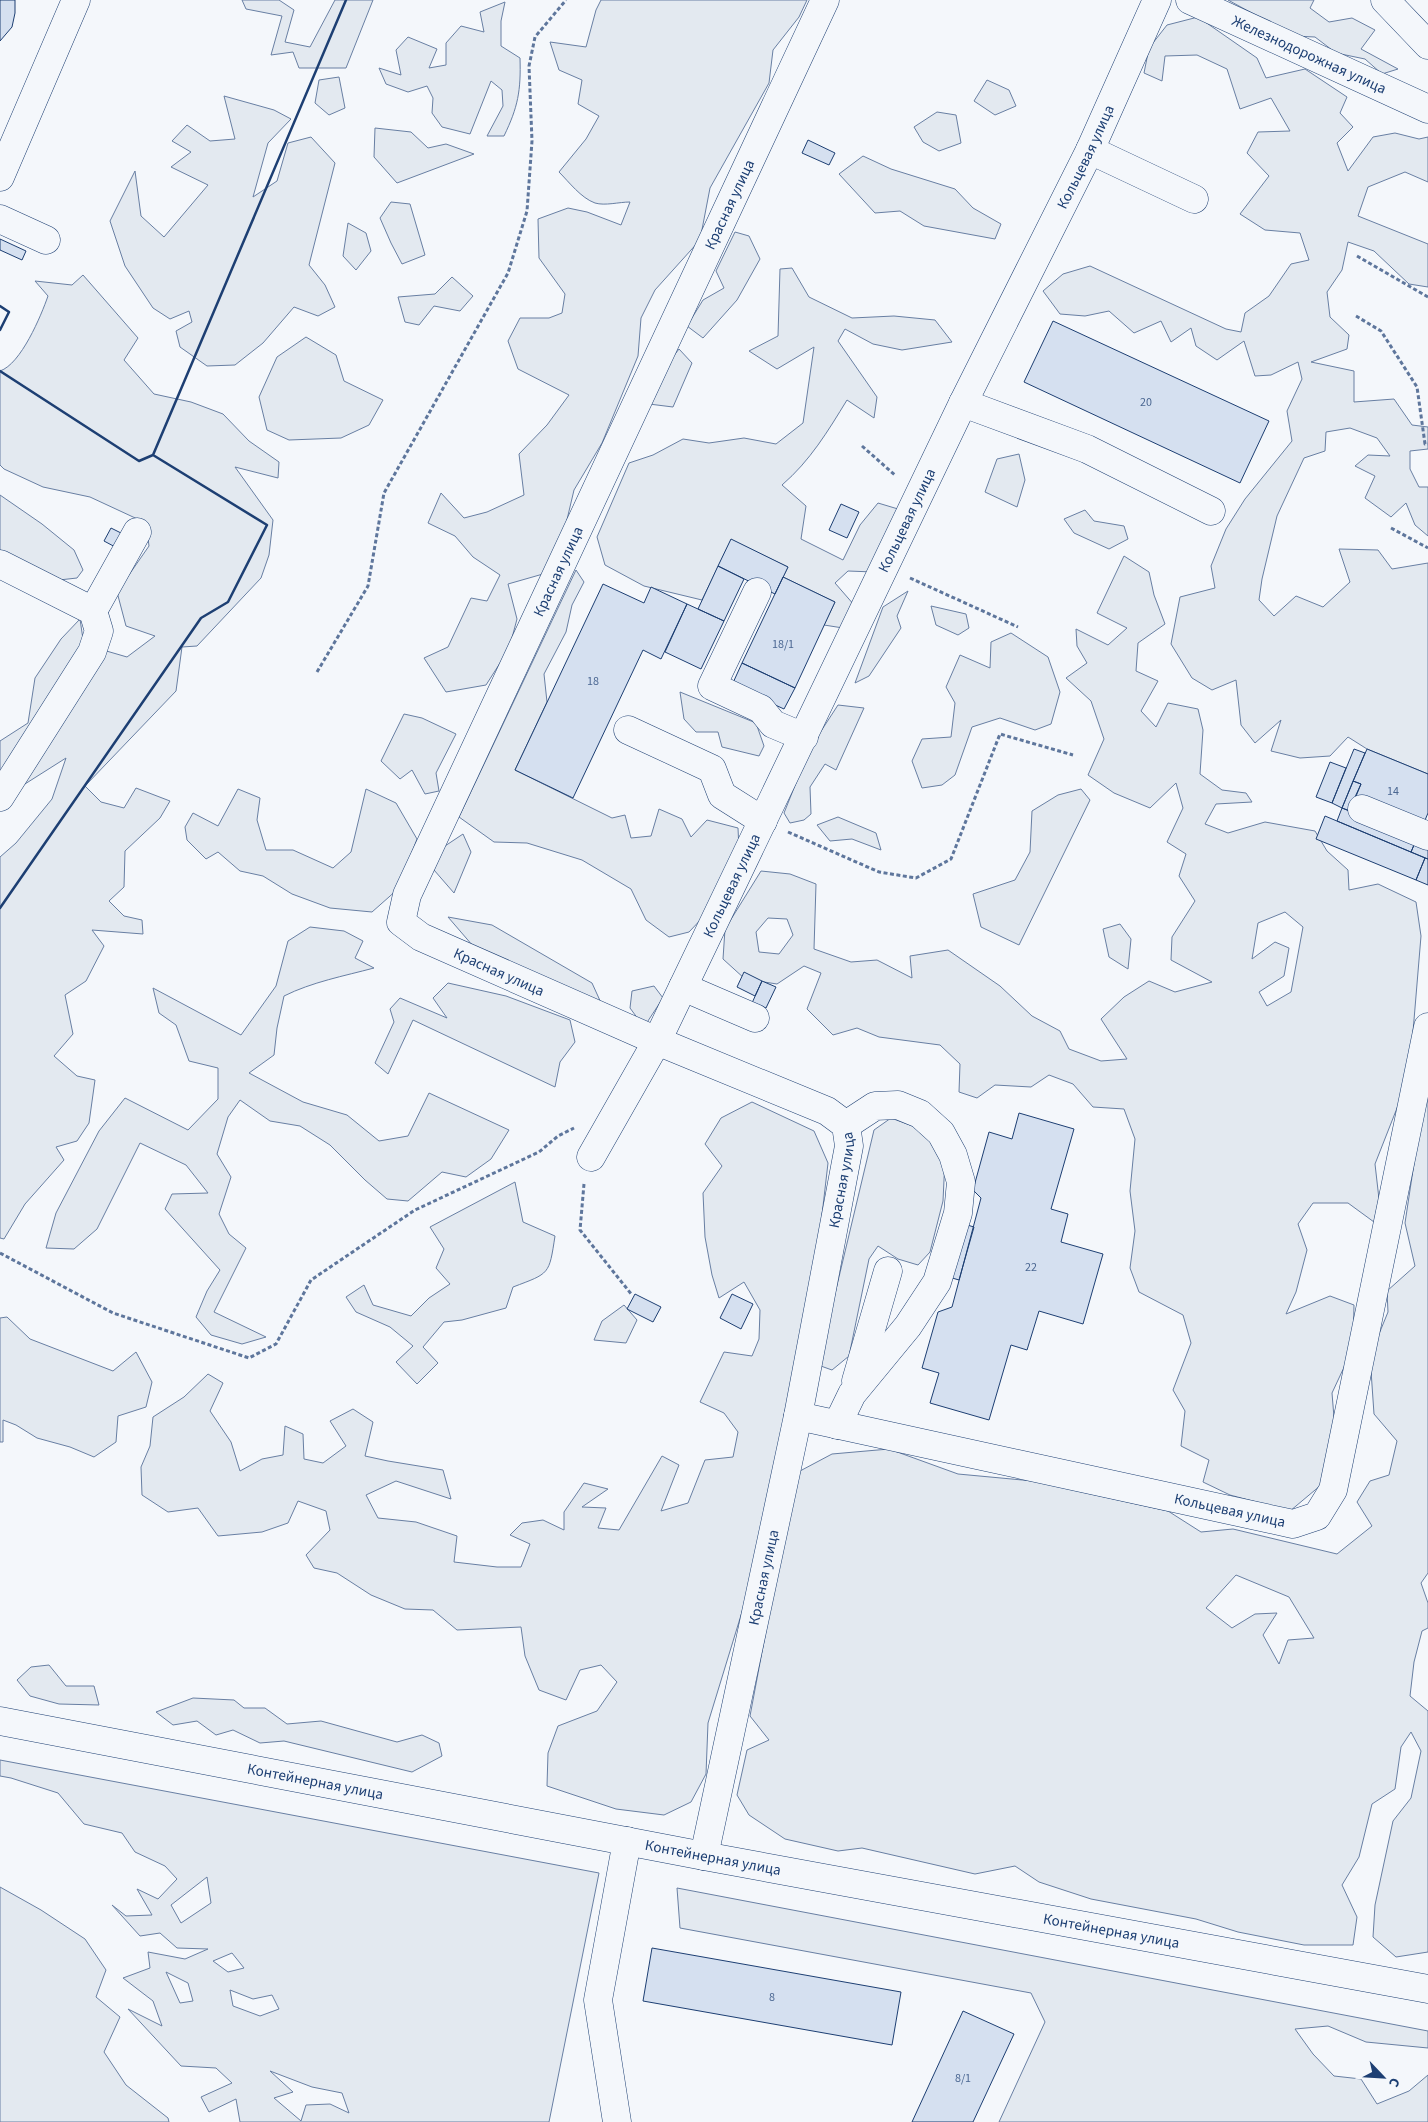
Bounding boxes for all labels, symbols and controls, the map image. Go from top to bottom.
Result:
street label: Железнодорожная улица [1228,11,1389,99]
street label: Кольцевая улица [1052,102,1120,213]
street label: Красная улица [700,156,760,253]
house number: 20 [1140,394,1152,411]
street label: Кольцевая улица [873,465,941,576]
street label: Красная улица [528,523,589,620]
house number: 18/1 [772,636,794,653]
house number: 18 [587,673,599,690]
house number: 14 [1387,783,1399,800]
street label: Кольцевая улица [698,830,766,941]
street label: Красная улица [450,943,547,1002]
street label: Красная улица [824,1131,860,1230]
house number: 22 [1025,1259,1037,1276]
street label: Кольцевая улица [1172,1488,1287,1533]
street label: Красная улица [744,1528,784,1627]
street label: Контейнерная улица [245,1759,385,1805]
street label: Контейнерная улица [643,1835,783,1881]
street label: Контейнерная улица [1041,1909,1181,1954]
house number: 8 [769,1989,775,2006]
north arrow [1358,2052,1408,2102]
house number: 8/1 [955,2070,971,2087]
text: С [1383,2074,1405,2090]

